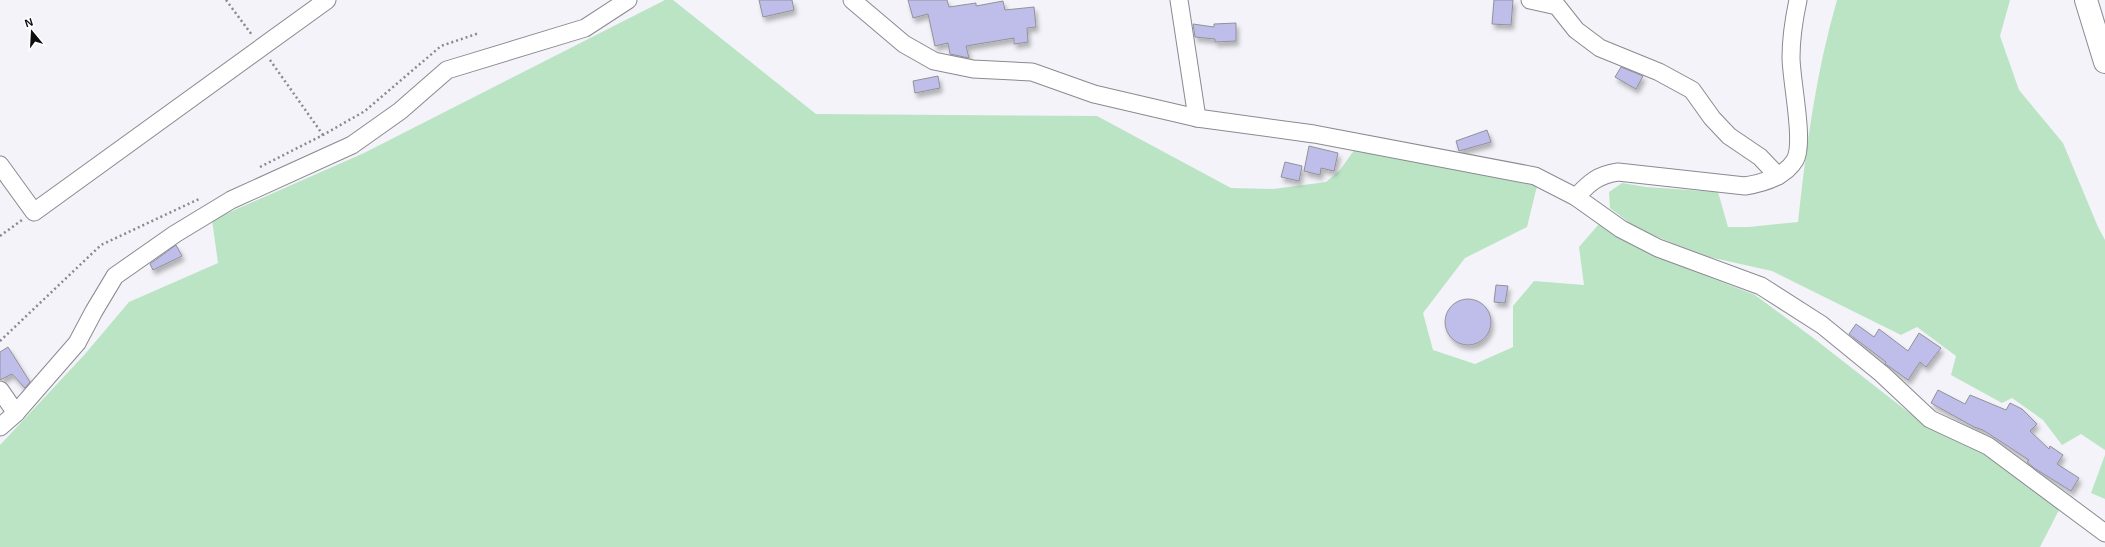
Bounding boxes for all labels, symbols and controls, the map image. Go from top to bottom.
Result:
north arrow [12,12,52,52]
text: N [23,16,35,29]

